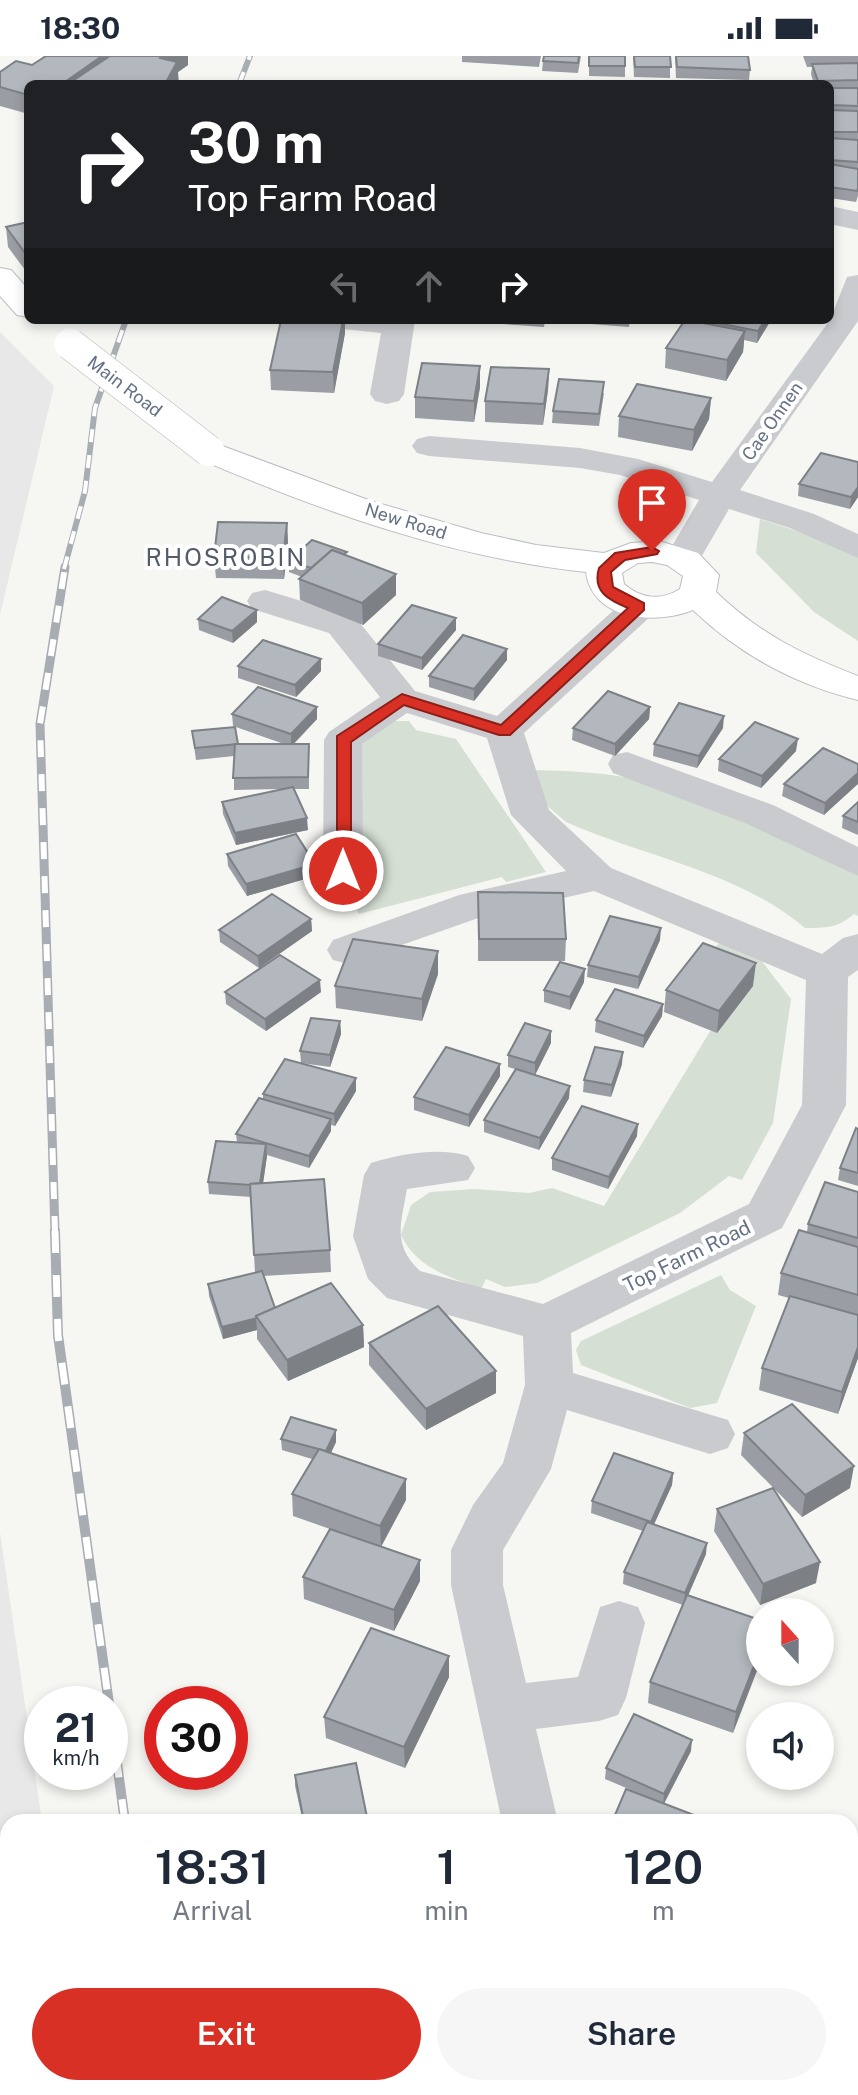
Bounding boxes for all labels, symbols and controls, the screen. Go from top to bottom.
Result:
text: 18:30 [40,10,120,46]
text: 30 m [188,110,324,176]
icon: right [56,112,160,216]
text: Top Farm Road [188,177,437,219]
icon: left [323,264,367,308]
icon: ahead [407,264,451,308]
icon: right [491,264,535,308]
street label: Main Road [84,351,166,421]
street label: Cae Onnen [737,378,807,464]
pin [618,469,686,551]
icon: arrive [630,481,674,525]
street label: New Road [363,499,449,543]
district label: RHOSROBIN [146,543,306,571]
position arrow [301,829,385,913]
street label: Top Farm Road [619,1215,755,1297]
north arrow [746,1598,834,1686]
map controls [746,1598,834,1790]
speed limit sign: 30 [144,1686,248,1790]
button: sound [746,1702,834,1790]
text: 21 [55,1704,97,1751]
text: km/h [52,1746,100,1770]
text: 18:31 [155,1838,270,1895]
text: 1 [436,1838,457,1895]
text: 120 [623,1838,703,1895]
text: Arrival [172,1895,252,1926]
text: min [424,1895,469,1926]
text: m [652,1895,675,1926]
button: Exit [32,1988,421,2080]
button: Share [437,1988,826,2080]

